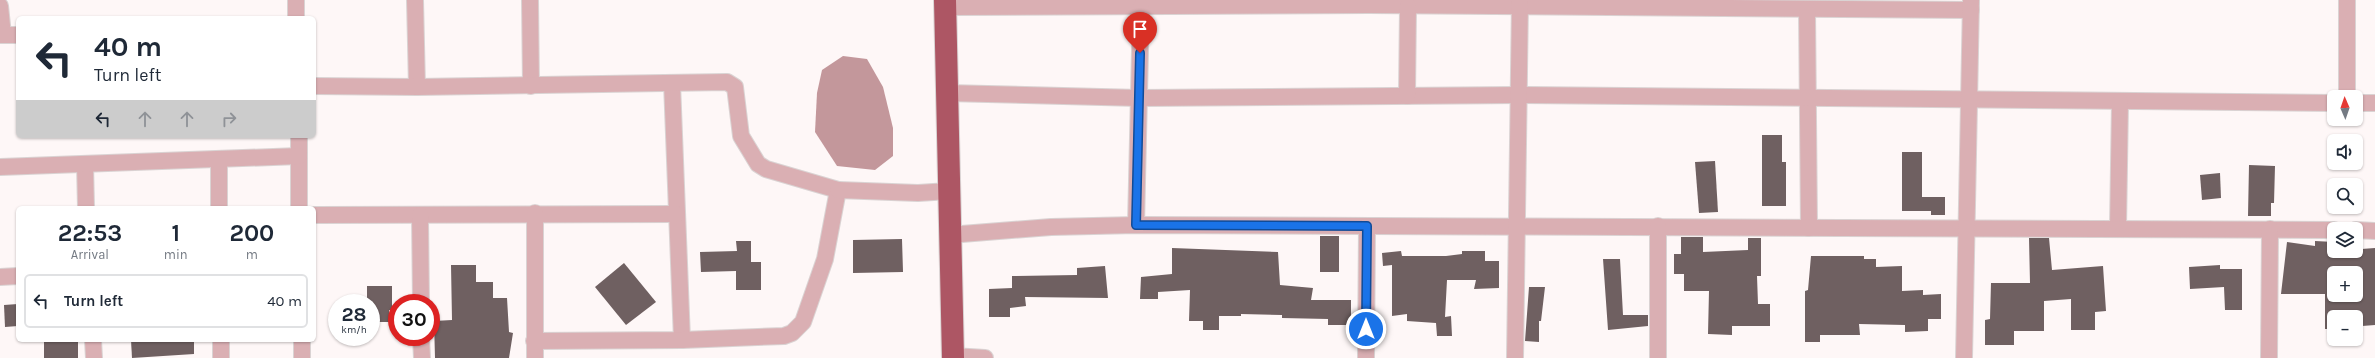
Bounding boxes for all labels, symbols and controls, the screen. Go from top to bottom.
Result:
pin [1123,12,1157,53]
icon: arrive [1129,18,1151,40]
text: 40 m [94,30,162,63]
icon: left [28,32,80,84]
text: Turn left [94,64,162,86]
north arrow [2327,90,2363,126]
map controls [2327,90,2363,346]
icon: left [92,108,114,130]
icon: ahead [134,108,156,130]
icon: ahead [176,108,198,130]
icon: right [218,108,240,130]
button: sound [2327,134,2363,170]
button: search [2327,178,2363,214]
text: 22:53 [58,219,122,247]
text: 1 [171,219,180,247]
text: 200 [229,219,274,247]
button: layers [2327,222,2363,258]
text: Arrival [71,247,109,262]
text: min [164,247,188,262]
text: m [246,247,258,262]
button: + [2327,266,2363,302]
icon: left [30,290,52,312]
text: Turn left [64,292,123,310]
text: 40 m [267,292,302,310]
speed limit sign: 30 [388,294,440,346]
text: 28 [341,303,367,326]
position arrow [1345,308,1387,350]
button: − [2327,310,2363,346]
text: km/h [341,324,367,336]

